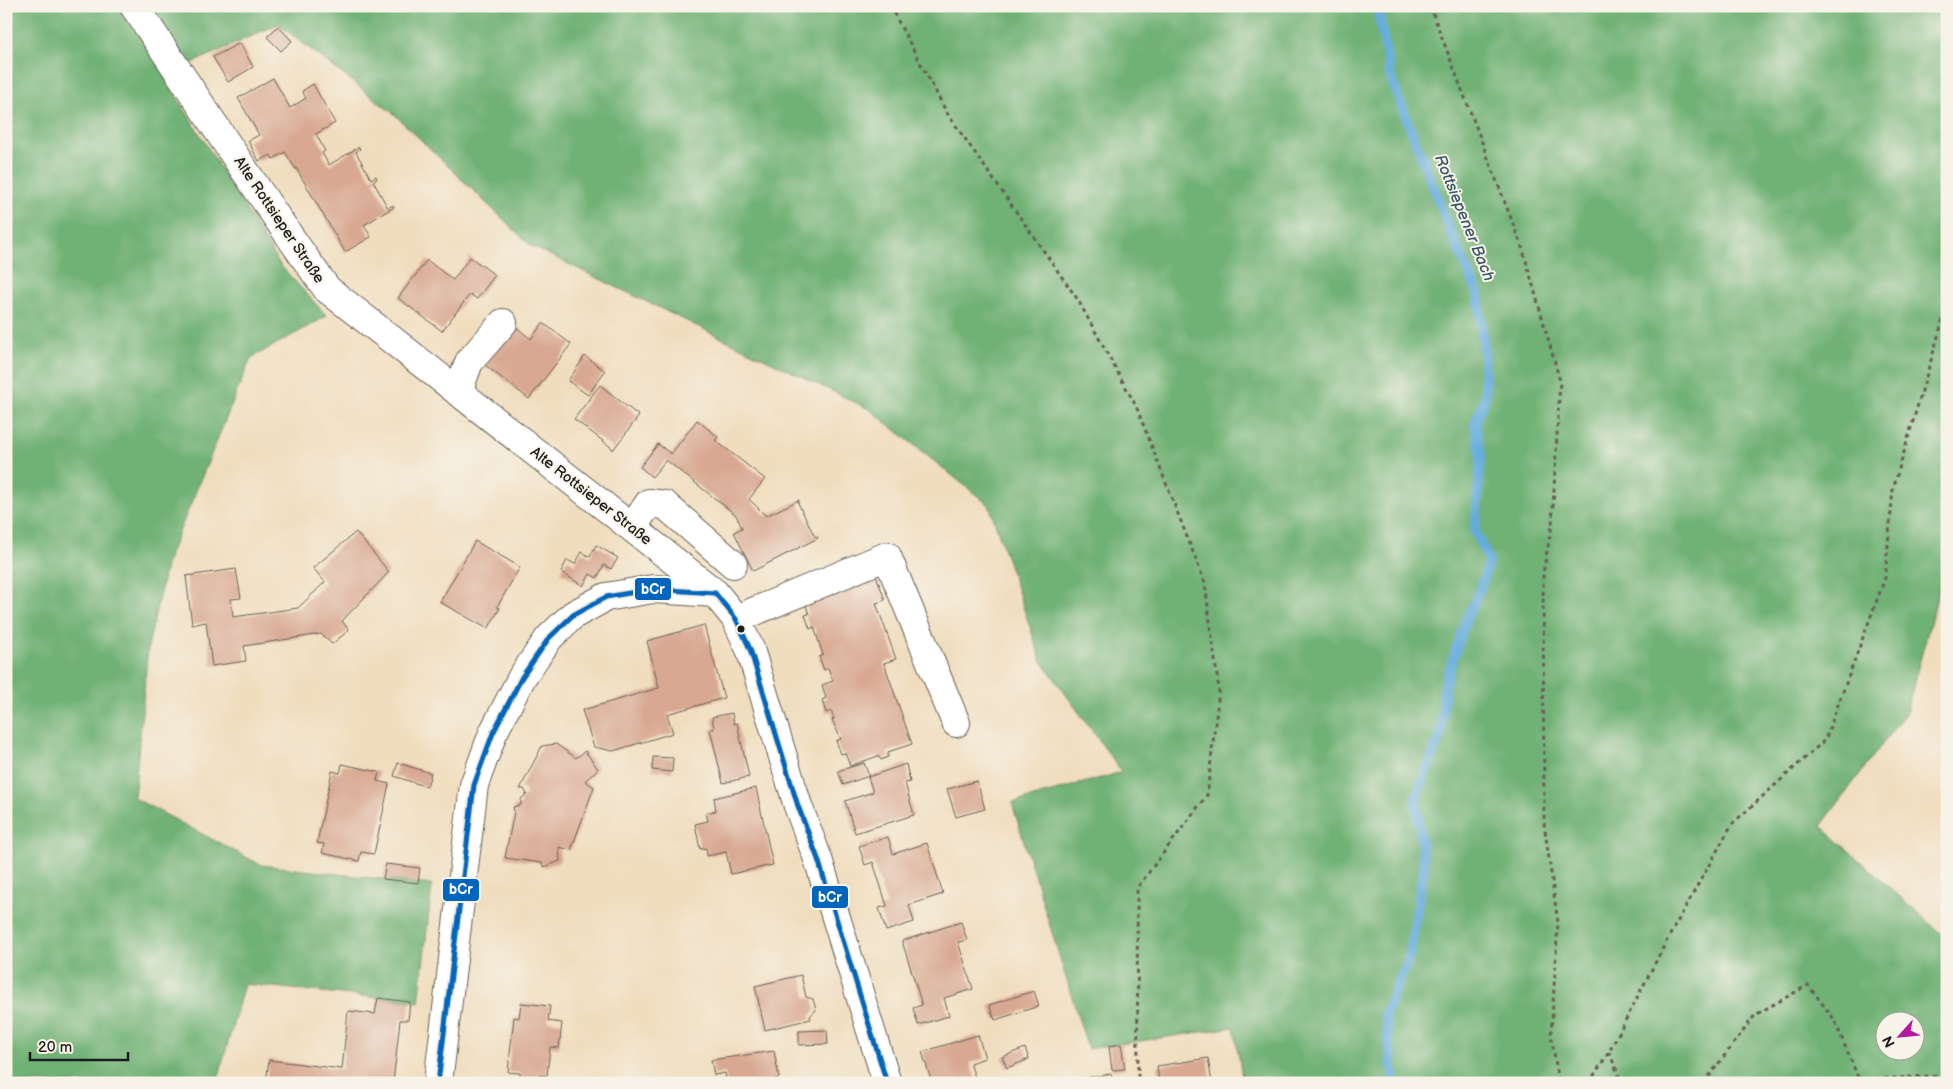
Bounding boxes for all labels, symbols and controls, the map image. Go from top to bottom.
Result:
water label: Rottsiepener Bach [1430,152,1498,284]
street label: Alte Rottsieper Straße [230,153,329,287]
street label: Alte Rottsieper Straße [527,443,656,549]
line badge: bCr [634,577,672,601]
text: bCr [641,581,665,598]
unlabelled marker [736,624,746,634]
line badge: bCr [442,878,480,902]
text: bCr [449,881,473,898]
line badge: bCr [811,885,849,909]
text: bCr [818,889,842,906]
north arrow [1876,1012,1926,1062]
scale bar [30,1029,128,1061]
text: N [1879,1033,1899,1050]
text: 20 m [38,1038,72,1057]

